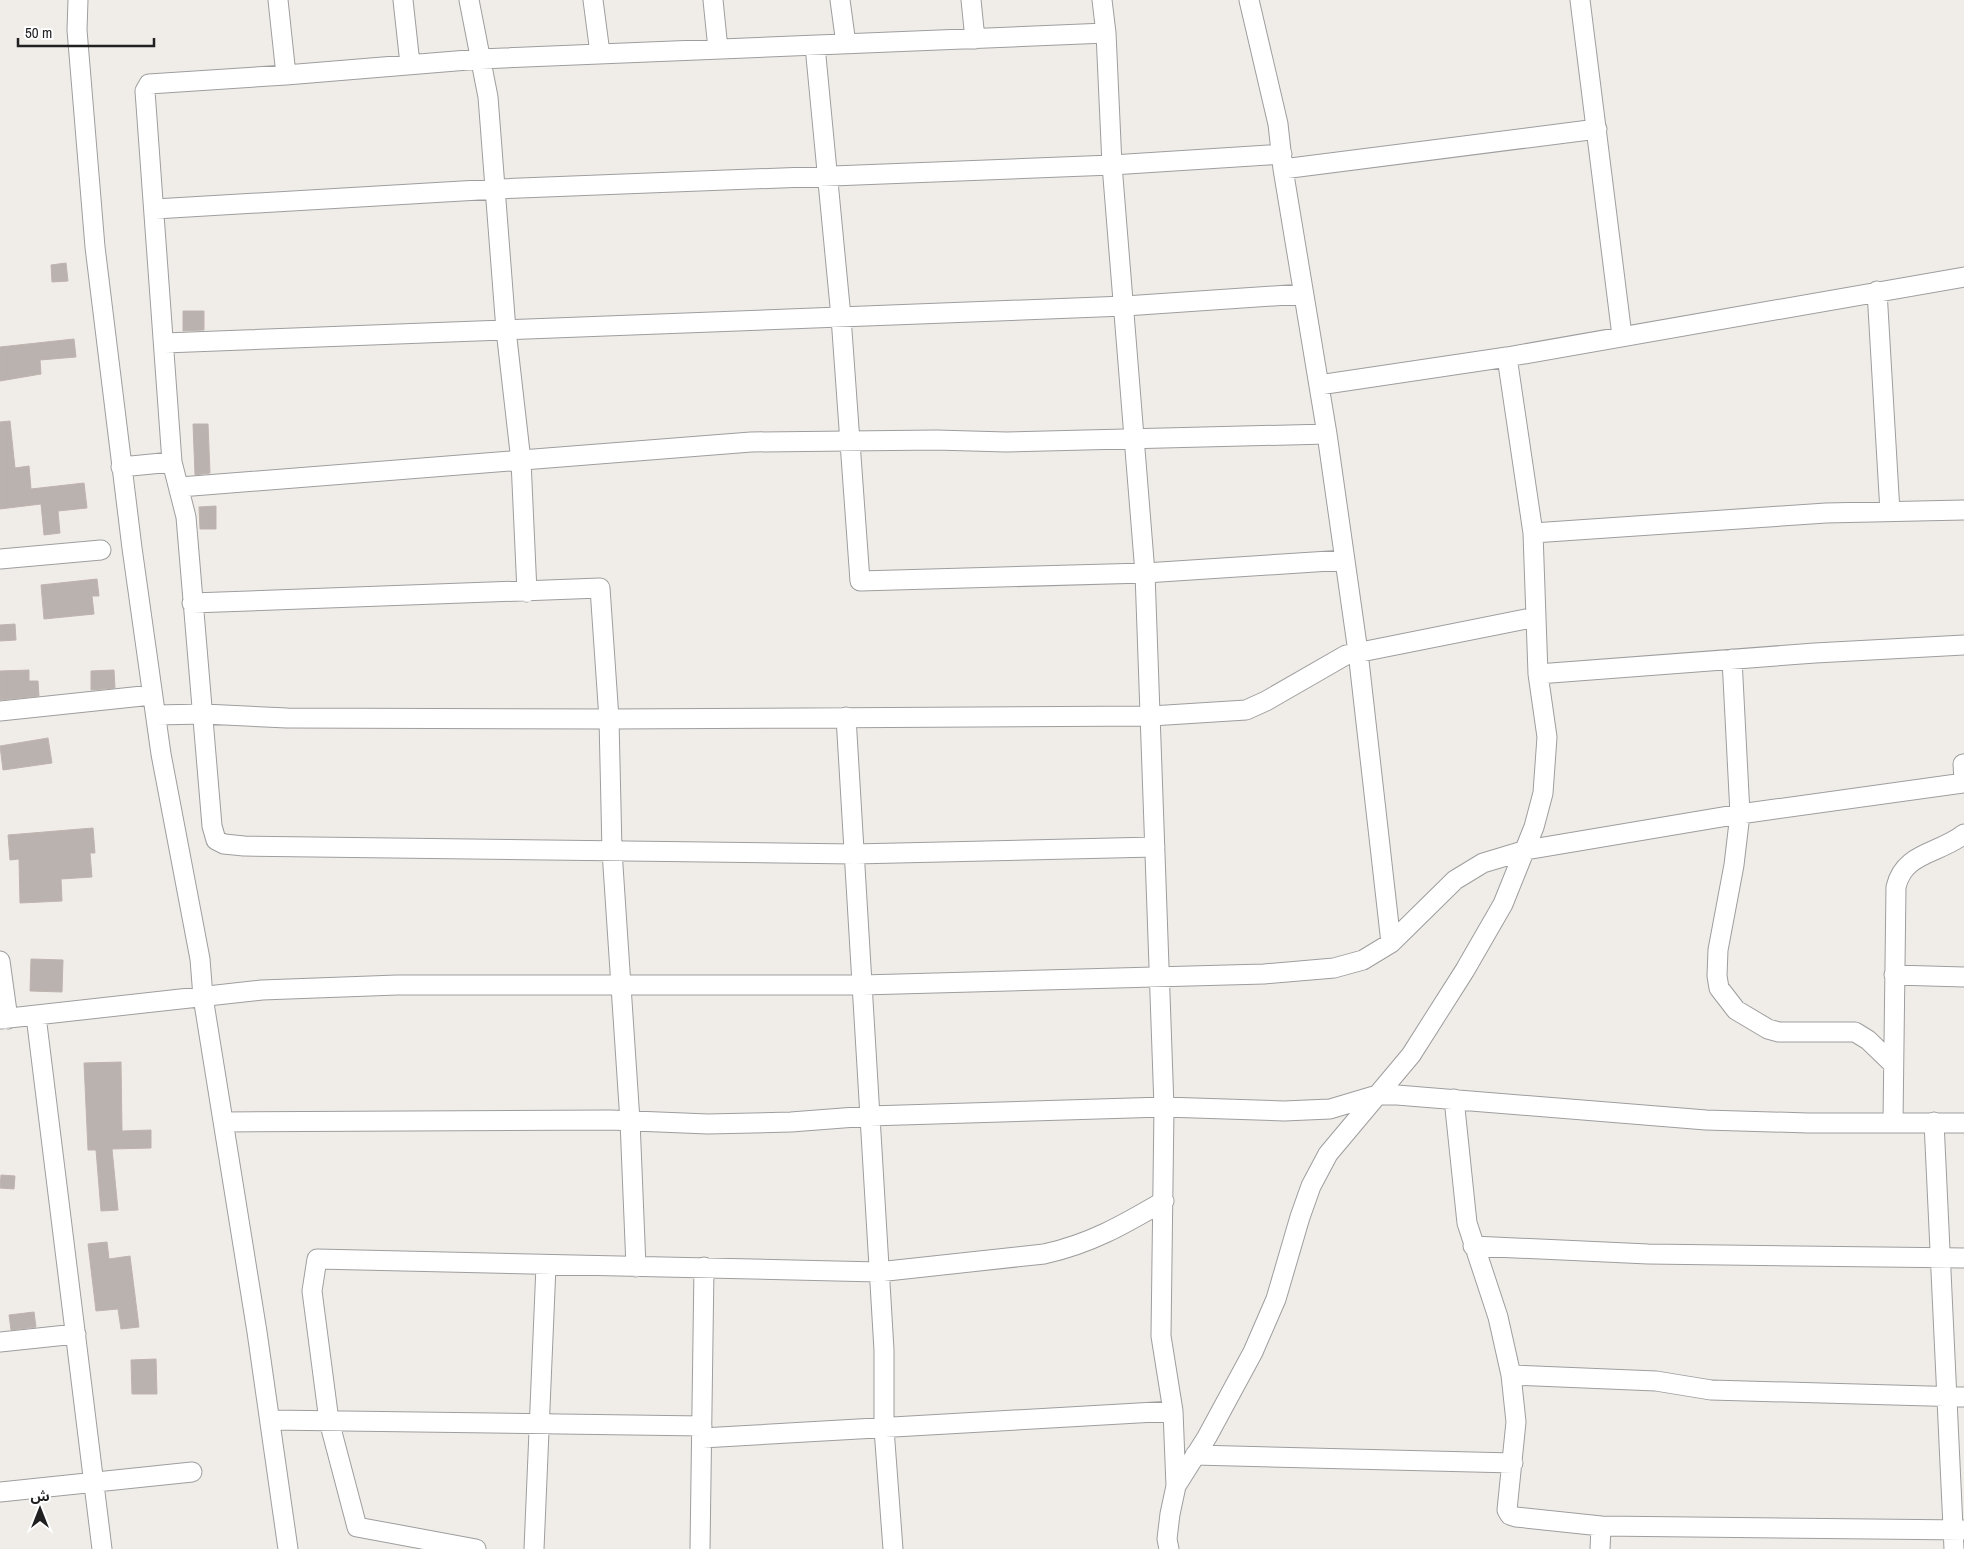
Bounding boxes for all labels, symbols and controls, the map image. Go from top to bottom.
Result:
scale bar [18,15,154,47]
text: 50 m [25,22,52,43]
north arrow [15,1484,65,1534]
text: ش [30,1487,50,1505]

